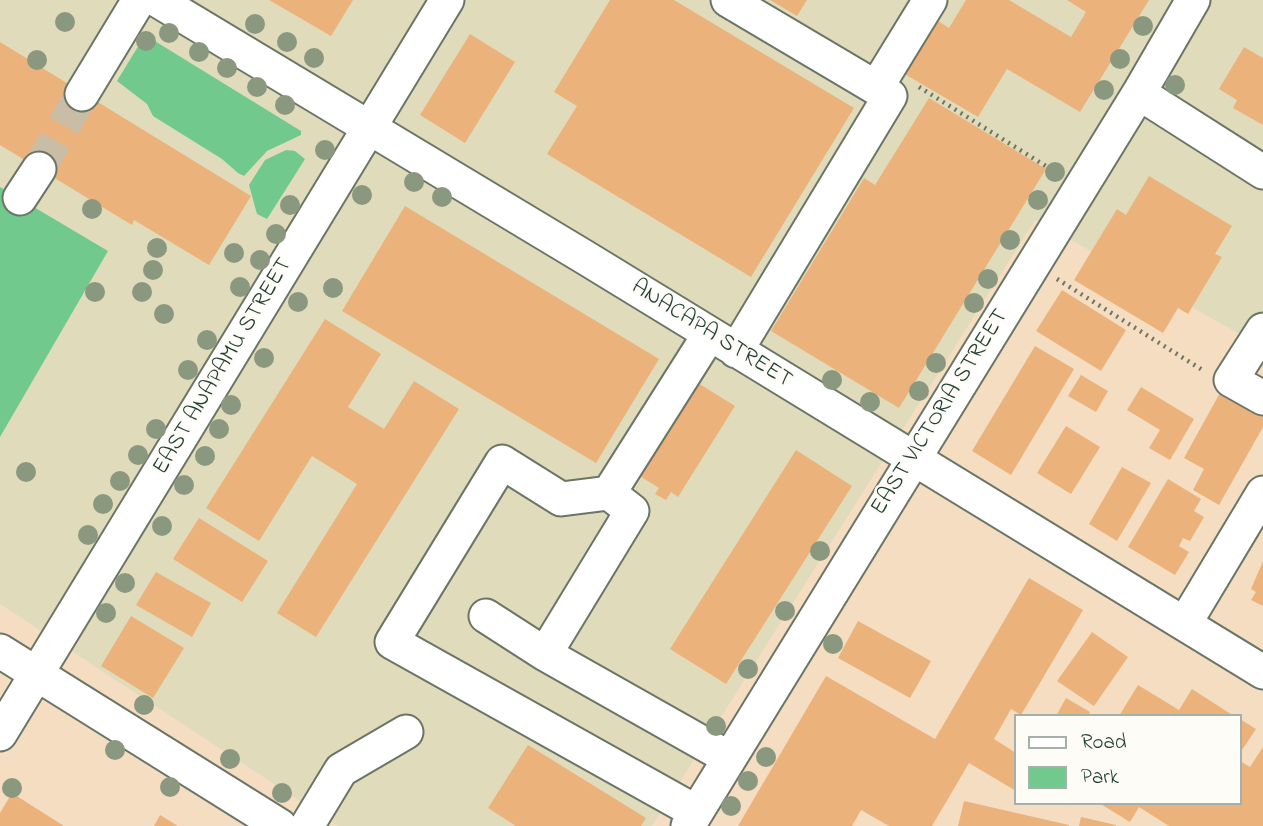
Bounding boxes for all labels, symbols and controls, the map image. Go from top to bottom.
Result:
street label: EAST ANAPAMU STREET [148,254,300,480]
street label: ANACAPA STREET [626,274,796,396]
street label: EAST VICTORIA STREET [866,305,1016,521]
legend [1014,714,1242,805]
text: Road [1081,728,1127,758]
text: Park [1081,763,1119,793]

